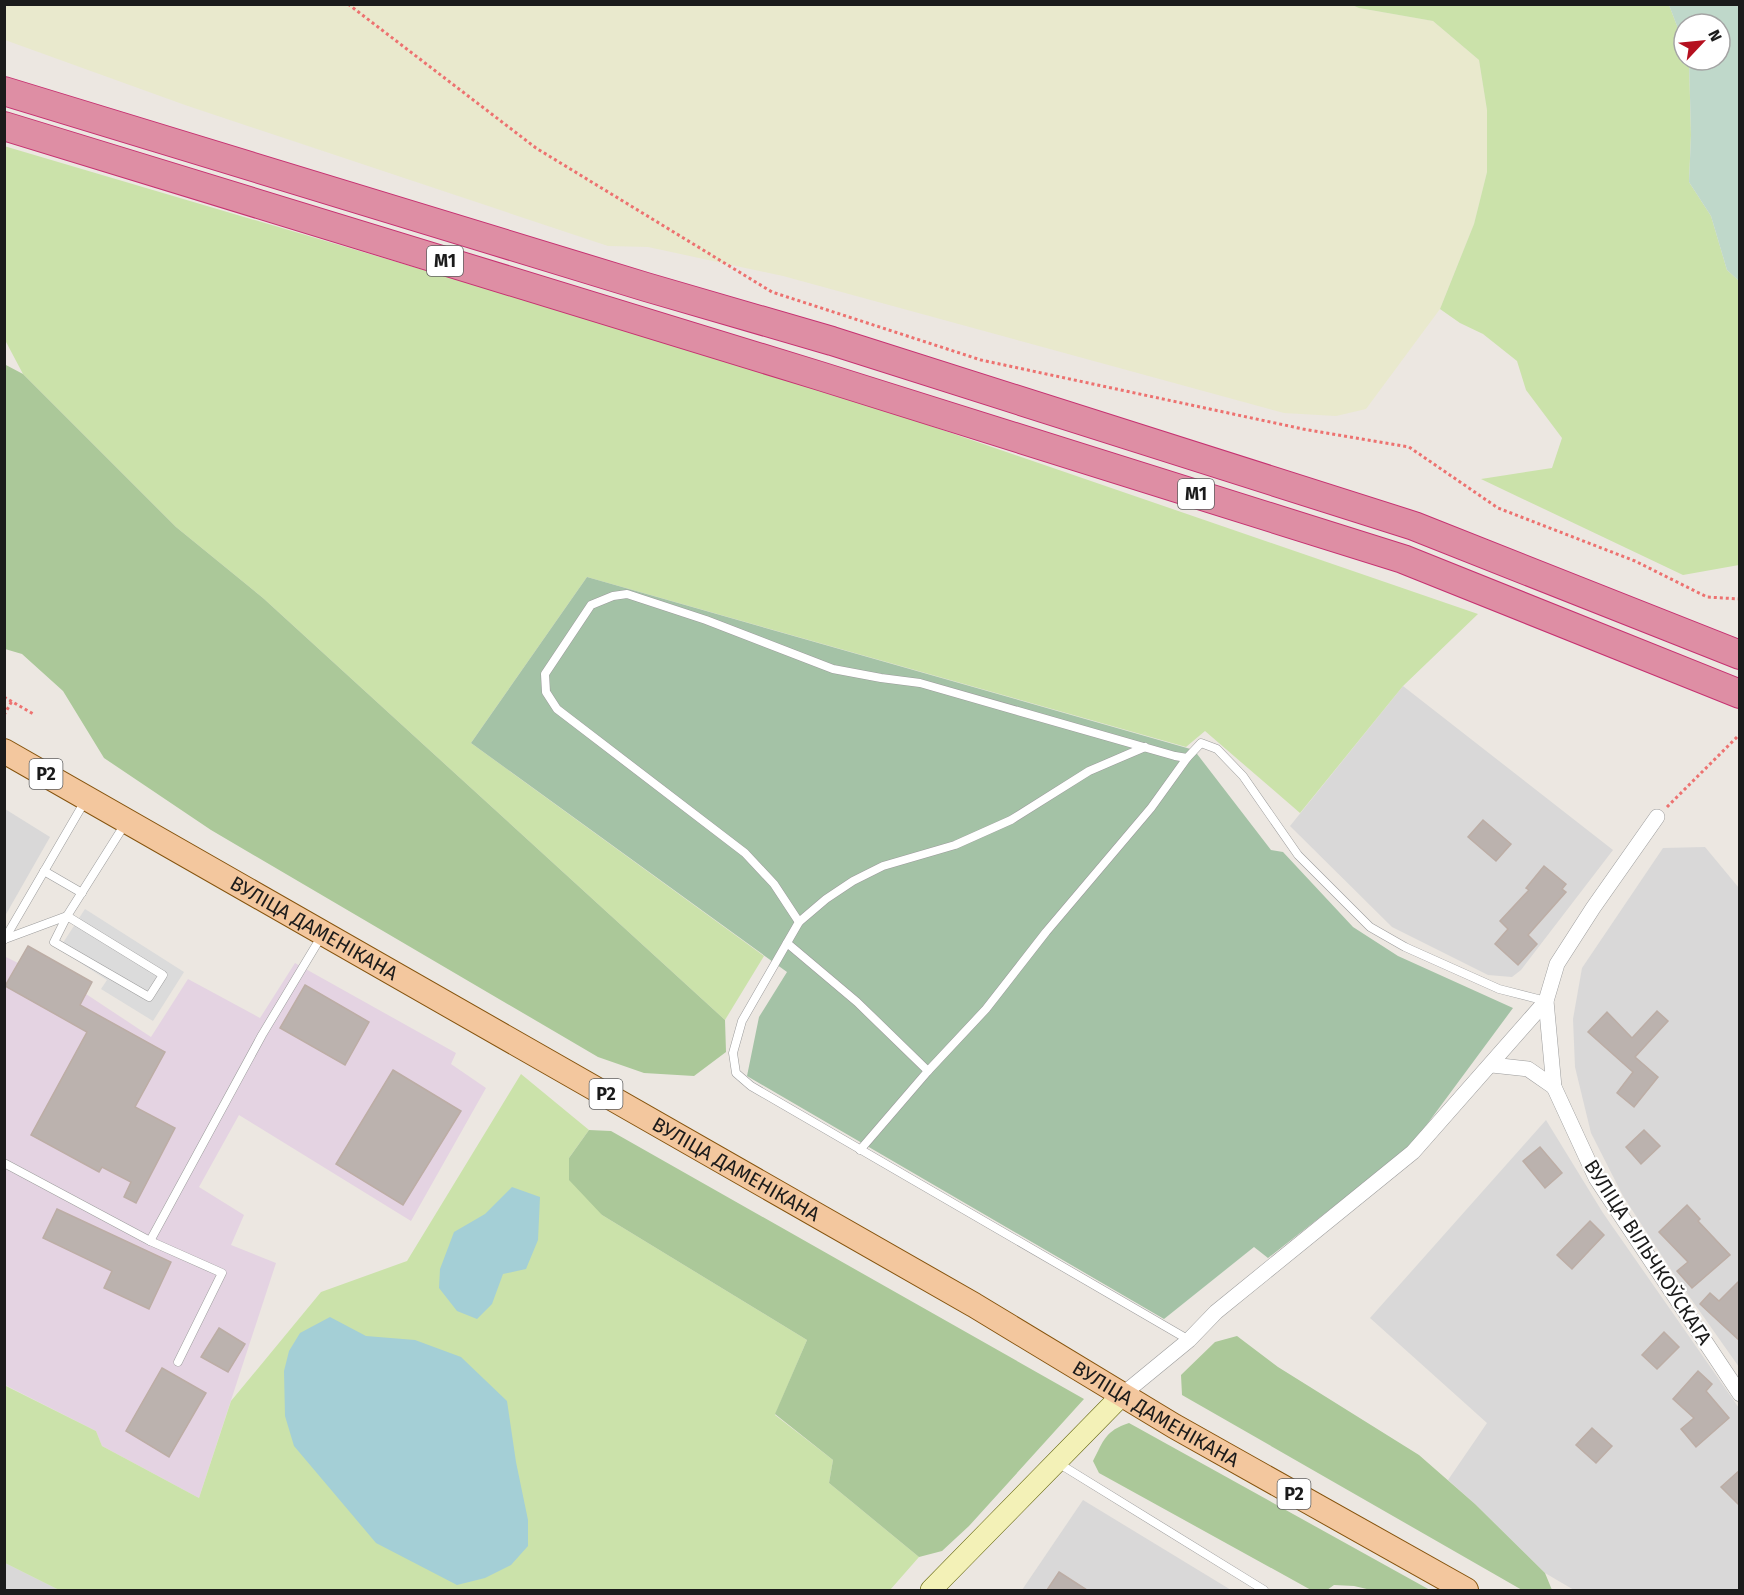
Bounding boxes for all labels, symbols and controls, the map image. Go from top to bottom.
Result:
north arrow [1672,12,1732,72]
text: N [1704,27,1726,45]
road number: М1 [427,246,463,276]
road number: М1 [1178,479,1214,509]
road number: Р2 [30,759,63,789]
street label: ВУЛІЦА ДАМЕНІКАНА [226,871,402,986]
road number: Р2 [590,1079,622,1109]
street label: ВУЛІЦА ДАМЕНІКАНА [648,1112,825,1227]
street label: ВУЛІЦА ВІЛЬЧКОЎСКАГА [1579,1155,1717,1349]
street label: ВУЛІЦА ДАМЕНІКАНА [1068,1356,1244,1472]
road number: Р2 [1278,1479,1310,1509]

